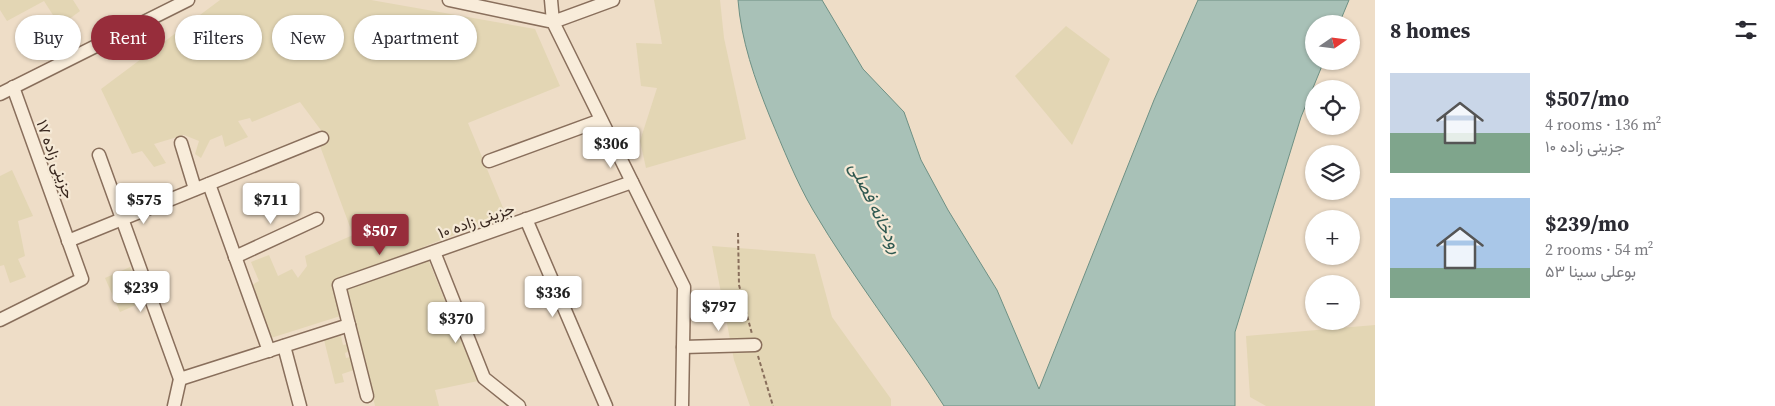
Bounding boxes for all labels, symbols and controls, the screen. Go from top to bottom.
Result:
chip: Buy [15,15,81,60]
chip: Rent [91,15,165,60]
chip: Filters [175,15,262,60]
chip: New [272,15,344,60]
chip: Apartment [354,15,477,60]
north arrow [1305,15,1360,70]
map controls [1305,15,1360,330]
text: 8 homes [1390,16,1470,45]
icon: filters [1732,16,1760,44]
button: locate [1305,80,1360,135]
text: $507/mo [1545,84,1629,113]
icon: home [1430,93,1490,153]
text: 4 rooms · 136 m² [1545,113,1661,135]
street label: جزینی زاده ۱۷ [32,117,81,202]
pin: $306 [581,126,641,169]
text: $306 [594,132,628,154]
text: جزینی زاده ۱۰ [1545,135,1625,157]
button: layers [1305,145,1360,200]
water label: رودخانه فصلی [843,158,909,258]
pin: $575 [114,182,174,225]
pin: $711 [241,182,301,225]
text: $575 [127,188,161,210]
text: $711 [254,188,288,210]
street label: جزینی زاده ۱۰ [435,197,518,243]
text: $239/mo [1545,209,1629,238]
button: + [1305,210,1360,265]
pin: $507 [350,214,410,256]
icon: home [1430,218,1490,278]
text: $507 [363,219,397,241]
text: 2 rooms · 54 m² [1545,238,1653,260]
text: بوعلی سینا ۵۳ [1545,260,1636,282]
pin: $239 [111,270,171,313]
button: − [1305,275,1360,330]
text: $239 [124,276,158,298]
pin: $336 [523,276,583,318]
text: $336 [536,281,570,303]
pin: $797 [689,290,749,332]
text: $797 [702,295,736,317]
pin: $370 [426,302,486,344]
text: $370 [439,307,473,329]

